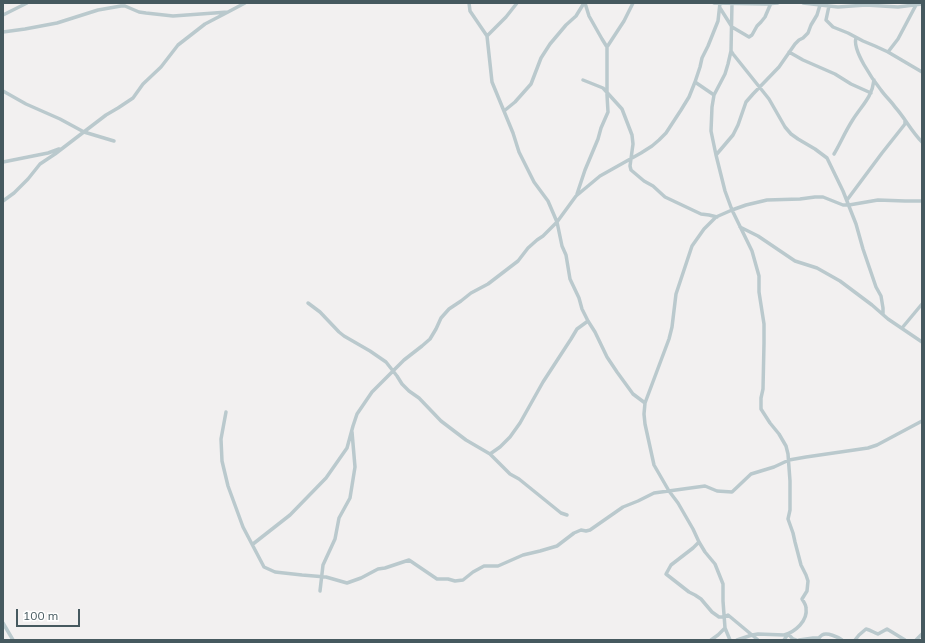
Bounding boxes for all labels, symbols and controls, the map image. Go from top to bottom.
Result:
scale bar [18,601,82,627]
text: 100 m [23,608,58,623]

